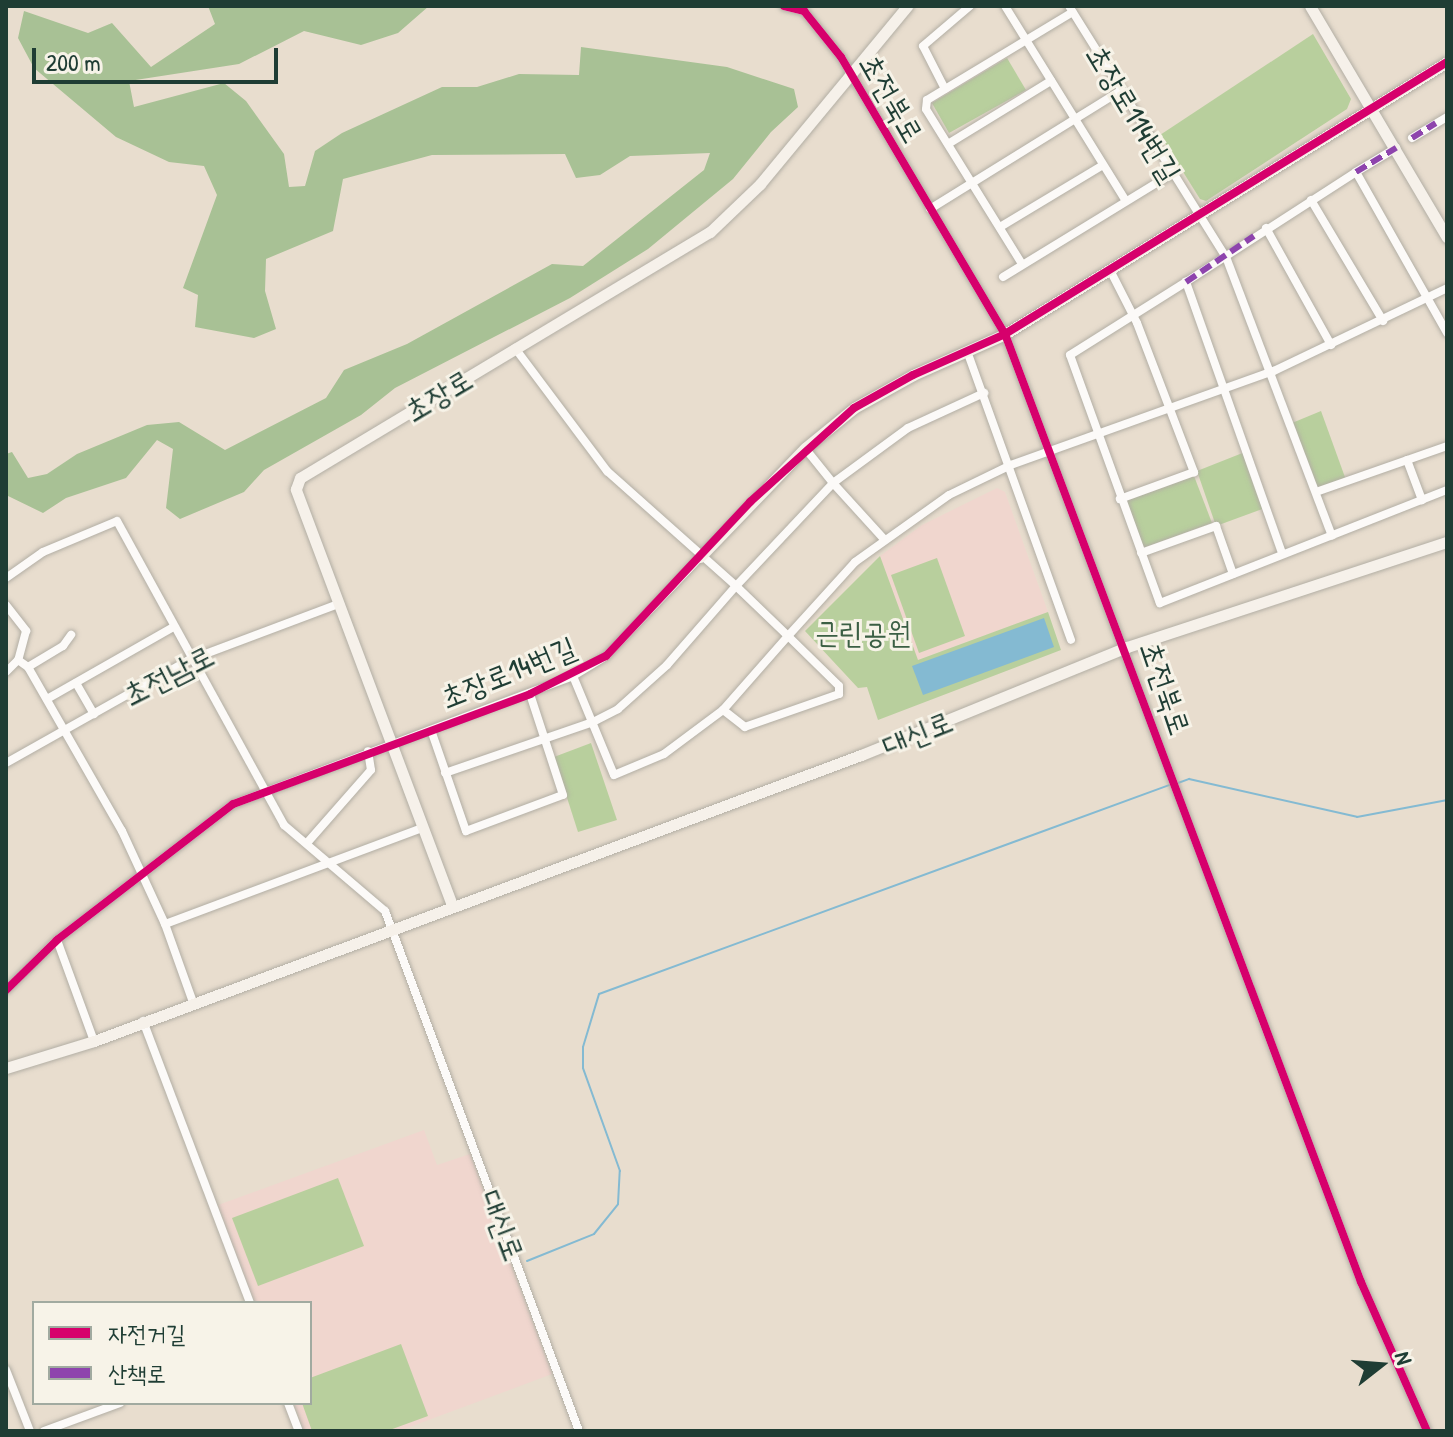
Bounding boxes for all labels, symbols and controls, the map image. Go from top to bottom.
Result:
scale bar [36,32,282,82]
street label: 초장로114번길 [1079,38,1189,188]
text: 200 m [46,46,101,78]
street label: 초전북로 [852,47,932,149]
street label: 초장로 [398,361,478,429]
park label: 근린공원 [815,614,911,650]
street label: 초장로14번길 [435,629,581,715]
street label: 초전북로 [1133,636,1199,740]
street label: 초전남로 [117,637,219,713]
street label: 대신로 [877,703,957,763]
street label: 대신로 [473,1185,533,1265]
legend [32,1301,312,1405]
text: 자전거길 [108,1317,185,1349]
north arrow [1341,1325,1421,1405]
text: N [1388,1348,1420,1368]
text: 산책로 [108,1357,166,1389]

